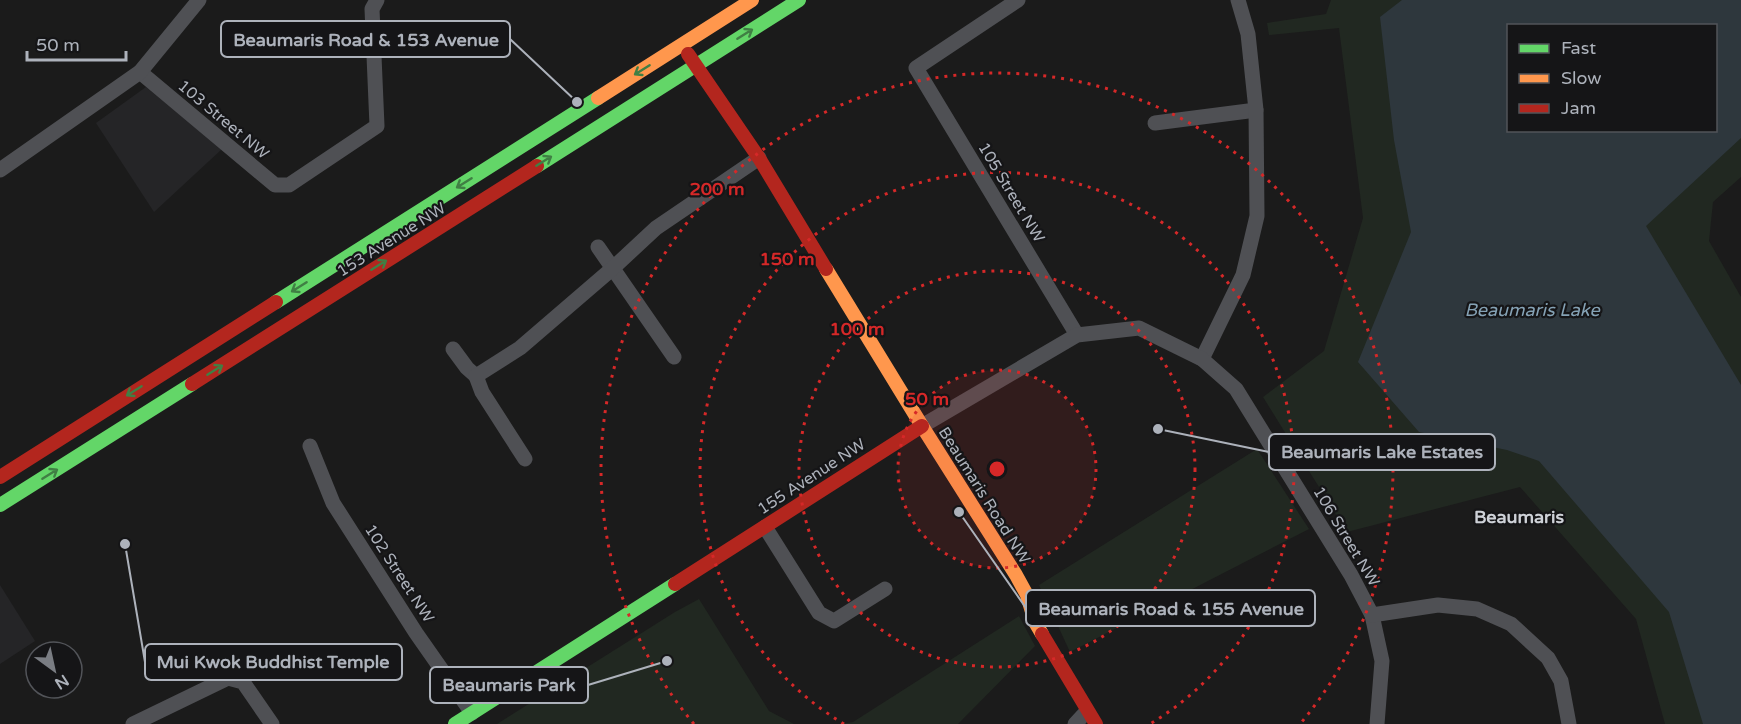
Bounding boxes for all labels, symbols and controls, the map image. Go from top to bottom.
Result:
callout: Beaumaris Road & 153 Avenue [221,21,510,57]
scale bar [27,24,126,62]
legend [1507,24,1717,132]
one-way arrow [736,28,753,40]
text: Beaumaris Road & 153 Avenue [233,29,499,51]
text: 50 m [36,34,80,56]
text: Fast [1561,37,1596,59]
one-way arrow [634,64,651,76]
text: Slow [1561,67,1602,89]
street label: 103 Street NW [174,76,273,164]
text: Jam [1561,97,1596,119]
street label: 105 Street NW [973,139,1049,246]
one-way arrow [535,155,552,167]
one-way arrow [456,177,473,189]
text: 200 m [689,178,745,200]
street label: 153 Avenue NW [333,198,450,281]
text: 150 m [759,248,815,270]
one-way arrow [371,259,388,272]
one-way arrow [291,281,308,293]
water label: Beaumaris Lake [1464,299,1600,321]
text: 100 m [829,318,885,340]
one-way arrow [206,363,223,376]
one-way arrow [126,385,143,398]
text: 50 m [905,388,949,410]
street label: Beaumaris Road NW [934,423,1034,568]
street label: 155 Avenue NW [754,434,869,519]
callout: Beaumaris Lake Estates [1269,434,1495,470]
text: Beaumaris Lake Estates [1281,441,1483,463]
centre of rings [987,459,1007,479]
one-way arrow [41,467,58,480]
street label: 106 Street NW [1308,483,1384,590]
district label: Beaumaris [1474,506,1564,528]
street label: 102 Street NW [360,521,438,626]
callout: Beaumaris Road & 155 Avenue [1026,590,1315,626]
text: Beaumaris Road & 155 Avenue [1038,598,1304,620]
north arrow [24,640,84,700]
callout: Mui Kwok Buddhist Temple [145,644,402,680]
text: Mui Kwok Buddhist Temple [156,651,390,673]
callout: Beaumaris Park [430,667,588,703]
text: N [51,670,72,694]
text: Beaumaris Park [442,674,576,696]

